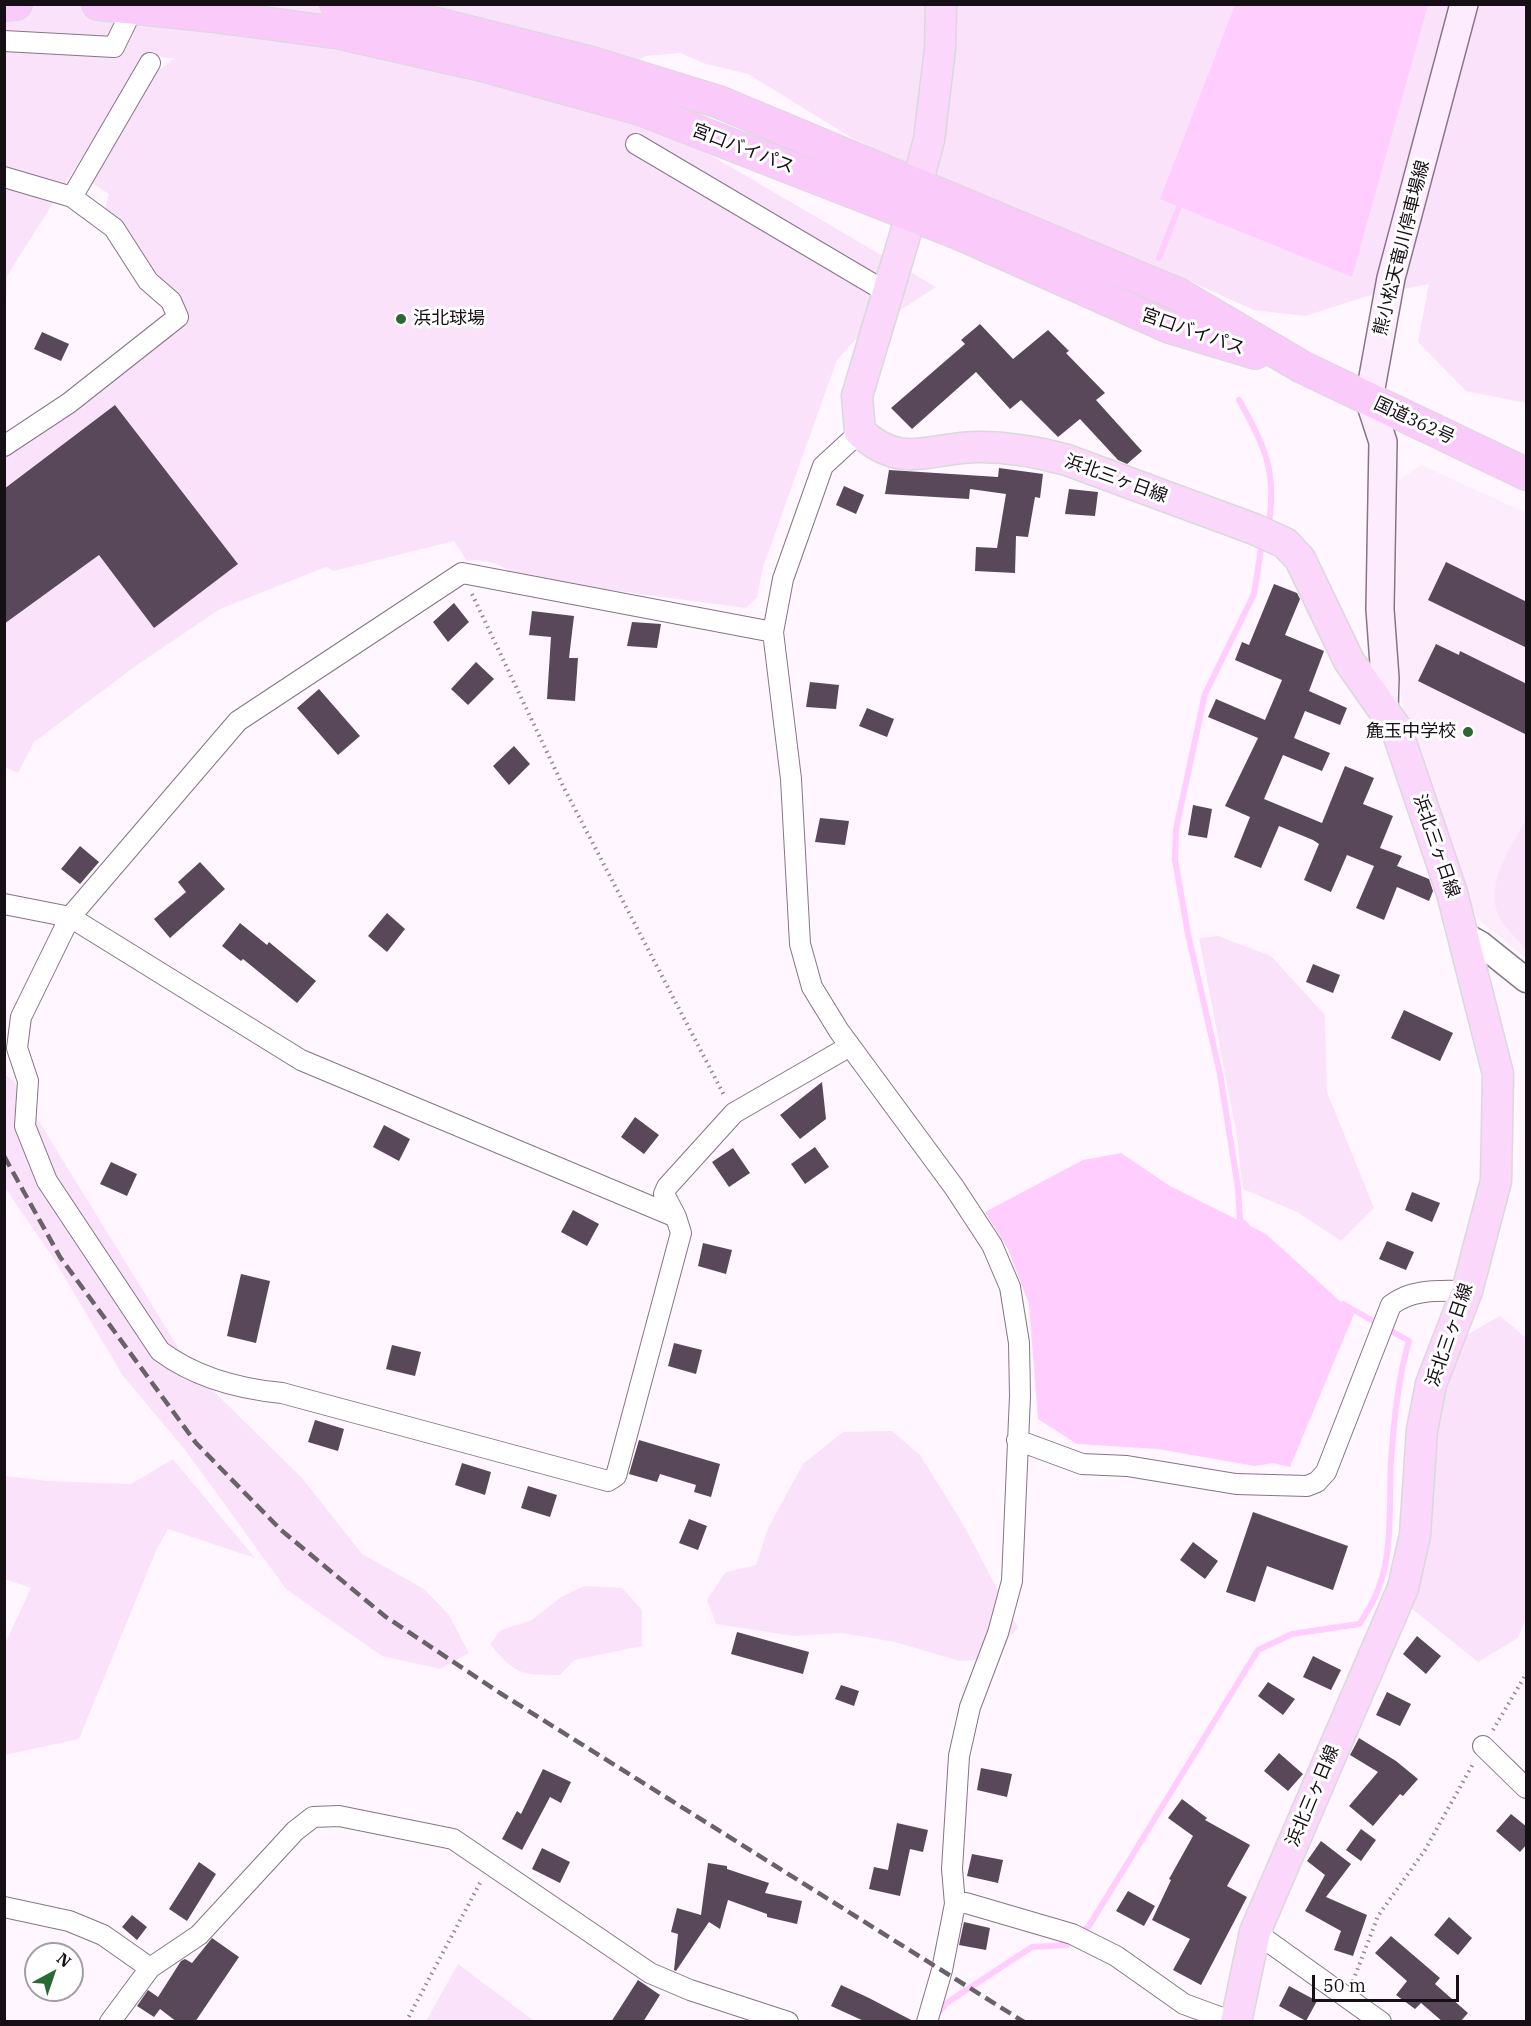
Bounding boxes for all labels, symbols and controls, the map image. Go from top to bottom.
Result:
street label: 宮口バイパス [689,120,797,178]
street label: 熊小松天竜川停車場線 [1370,158,1434,338]
street label: 宮口バイパス [1138,304,1248,360]
place label: 浜北球場 [413,308,485,330]
marker: 浜北球場 [394,312,408,326]
street label: 国道362号 [1370,393,1458,449]
street label: 浜北三ヶ日線 [1062,450,1170,508]
place label: 麁玉中学校 [1366,721,1456,743]
marker: 麁玉中学校 [1461,725,1475,739]
street label: 浜北三ヶ日線 [1408,791,1464,901]
street label: 浜北三ヶ日線 [1422,1280,1478,1390]
street label: 浜北三ヶ日線 [1282,1742,1344,1850]
north arrow [24,1942,84,2002]
text: N [53,1948,76,1971]
scale bar [1315,1963,1462,2001]
text: 50 m [1323,1974,1366,1997]

